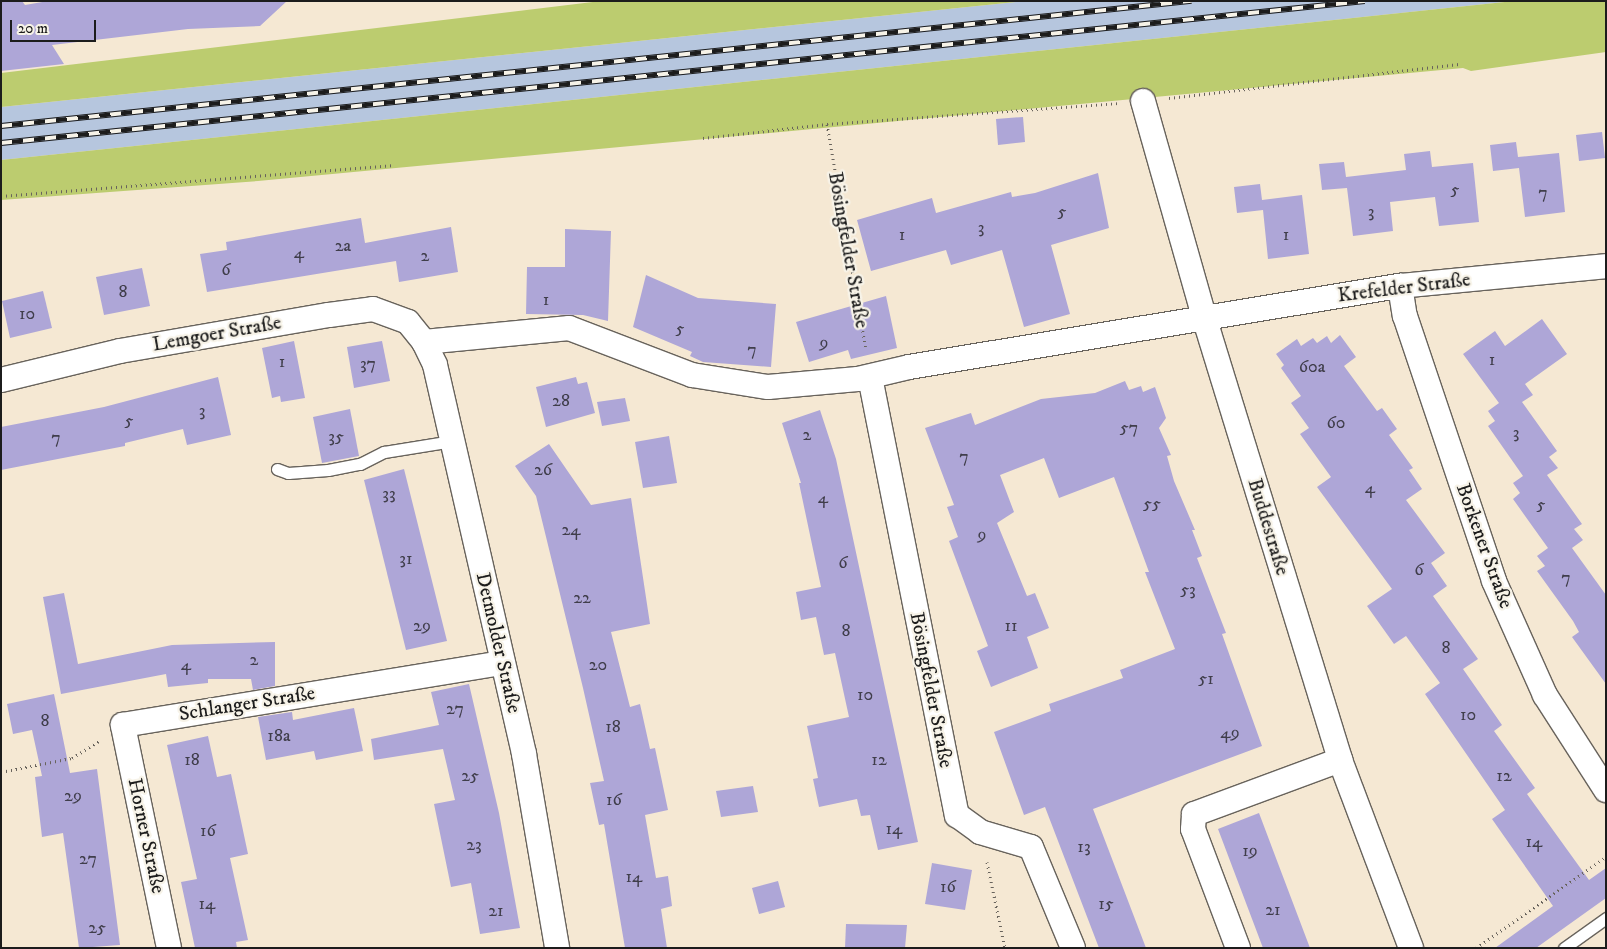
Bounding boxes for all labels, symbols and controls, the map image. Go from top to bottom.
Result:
scale bar [12,10,99,42]
text: 20 m [18,19,48,38]
street label: Bösingfelder Straße [822,170,874,330]
house number: 5 [1451,179,1459,201]
house number: 7 [1538,182,1548,204]
house number: 5 [1058,201,1066,223]
house number: 3 [1368,201,1374,223]
house number: 3 [978,217,984,239]
house number: 1 [899,224,905,246]
house number: 1 [1283,224,1289,246]
house number: 2a [335,235,351,257]
house number: 4 [294,242,304,264]
house number: 2 [421,245,429,267]
house number: 6 [221,259,231,281]
street label: Krefelder Straße [1336,268,1472,308]
house number: 8 [118,281,128,303]
house number: 1 [543,289,549,311]
house number: 10 [19,303,35,325]
street label: Lemgoer Straße [151,311,283,357]
house number: 5 [676,318,684,340]
house number: 9 [820,332,828,354]
house number: 7 [747,339,757,361]
house number: 1 [1489,349,1495,371]
house number: 1 [279,351,285,373]
house number: 37 [360,353,376,375]
house number: 60a [1299,356,1325,378]
house number: 28 [552,390,570,412]
house number: 3 [199,400,205,422]
house number: 5 [125,410,133,432]
house number: 60 [1326,412,1346,434]
house number: 57 [1120,417,1138,439]
house number: 3 [1513,422,1519,444]
house number: 2 [803,424,811,446]
house number: 35 [328,426,344,448]
house number: 7 [51,427,61,449]
house number: 7 [959,446,969,468]
house number: 26 [534,459,552,481]
street label: Buddestraße [1242,476,1294,578]
house number: 4 [1365,477,1375,499]
street label: Borkener Straße [1450,480,1518,612]
house number: 33 [382,483,396,505]
house number: 4 [818,487,828,509]
house number: 55 [1143,493,1161,515]
house number: 5 [1537,494,1545,516]
house number: 24 [561,519,581,541]
house number: 9 [978,524,986,546]
house number: 31 [399,548,413,570]
house number: 6 [838,552,848,574]
house number: 6 [1414,559,1424,581]
house number: 7 [1561,567,1571,589]
street label: Detmolder Straße [470,570,526,716]
house number: 53 [1180,579,1196,601]
house number: 22 [573,587,591,609]
street label: Bösingfelder Straße [904,610,958,770]
house number: 29 [413,615,431,637]
house number: 11 [1004,615,1018,637]
house number: 8 [841,620,851,642]
house number: 8 [1441,637,1451,659]
house number: 2 [250,649,258,671]
house number: 4 [181,654,191,676]
house number: 20 [589,654,607,676]
house number: 51 [1198,668,1214,690]
street label: Schlanger Straße [177,681,317,727]
house number: 10 [857,684,873,706]
house number: 27 [446,698,464,720]
house number: 10 [1460,704,1476,726]
house number: 8 [40,710,50,732]
house number: 18 [605,716,621,738]
house number: 49 [1220,722,1240,744]
house number: 18a [267,725,291,747]
house number: 18 [184,749,200,771]
house number: 12 [871,749,887,771]
house number: 25 [461,765,479,787]
house number: 12 [1496,765,1512,787]
street label: Horner Straße [122,776,170,896]
house number: 29 [64,785,82,807]
house number: 16 [606,789,622,811]
house number: 14 [886,818,902,840]
house number: 16 [200,820,216,842]
house number: 14 [1526,831,1542,853]
house number: 23 [466,834,482,856]
house number: 13 [1077,836,1091,858]
house number: 19 [1242,840,1258,862]
house number: 27 [79,848,97,870]
house number: 14 [626,866,642,888]
house number: 16 [940,876,956,898]
house number: 14 [199,893,215,915]
house number: 15 [1098,893,1114,915]
house number: 21 [1265,899,1281,921]
house number: 21 [488,900,504,922]
house number: 25 [88,917,106,939]

